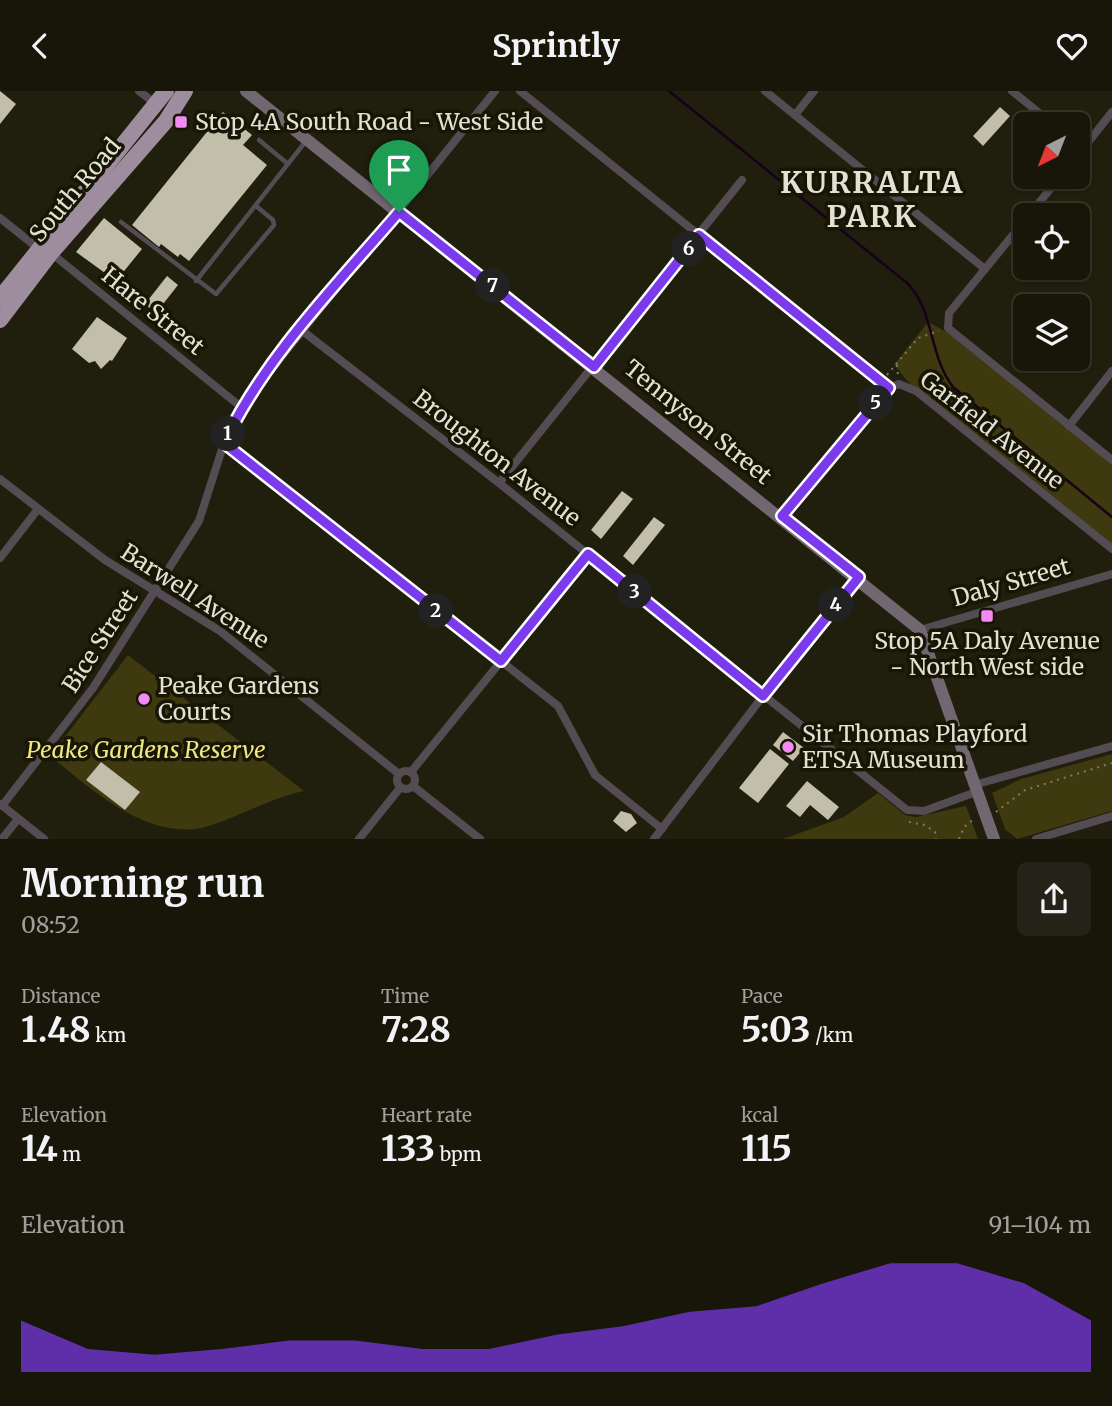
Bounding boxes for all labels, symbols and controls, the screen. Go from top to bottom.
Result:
text: Sprintly [492,26,620,66]
icon: back [21,27,59,65]
icon: heart [1053,27,1091,65]
place label: Stop 4A South Road - West Side [195,107,543,136]
north arrow [1013,112,1090,189]
map controls [1013,112,1090,371]
marker: Stop 4A South Road - West Side [173,114,189,130]
street label: South Road [23,132,127,248]
pin [369,140,429,212]
icon: arrive [380,151,418,189]
district label: KURRALTA PARK [780,163,964,235]
button: locate [1013,203,1090,280]
pin: 6 [672,231,706,267]
text: 6 [683,236,694,260]
street label: Hare Street [96,260,211,361]
pin: 7 [476,269,510,303]
text: 7 [487,273,498,297]
button: layers [1013,294,1090,371]
street label: Tennyson Street [619,353,778,490]
street label: Garfield Avenue [914,364,1070,495]
street label: Broughton Avenue [408,383,587,532]
pin: 5 [858,385,894,421]
text: 5 [870,390,881,414]
pin: 1 [210,417,246,451]
text: 1 [223,421,232,445]
street label: Barwell Avenue [116,537,275,654]
street label: Daly Street [949,551,1073,612]
pin: 3 [618,575,652,609]
text: 3 [629,579,640,603]
street label: Bice Street [55,584,144,698]
pin: 4 [818,587,854,623]
text: 4 [829,592,842,616]
pin: 2 [418,594,453,629]
text: 2 [430,598,441,622]
marker: Stop 5A Daly Avenue - North West side [979,608,995,624]
place label: Stop 5A Daly Avenue - North West side [874,626,1100,681]
place label: Peake Gardens Courts [158,671,319,726]
marker: Peake Gardens Courts [136,691,152,707]
place label: Sir Thomas Playford ETSA Museum [802,719,1027,774]
park label: Peake Gardens Reserve [26,735,266,764]
marker: Sir Thomas Playford ETSA Museum [780,739,796,755]
text: Morning run [21,860,264,907]
button: share [1017,862,1091,936]
text: 08:52 [21,910,80,939]
text: Distance [21,984,100,1008]
text: Time [381,984,429,1008]
text: Pace [741,984,783,1008]
text: 1.48 [21,1008,91,1052]
text: 7:28 [381,1008,451,1052]
text: 5:03 [741,1008,811,1052]
text: km [91,1023,126,1047]
text: /km [811,1023,853,1047]
text: Elevation [21,1103,107,1127]
text: Heart rate [381,1103,472,1127]
text: kcal [741,1103,778,1127]
text: 14 [21,1127,58,1171]
text: 133 [381,1127,435,1171]
text: 115 [741,1127,792,1171]
text: m [58,1142,81,1166]
text: bpm [435,1142,482,1166]
text: Elevation [21,1210,125,1239]
text: 91–104 m [988,1210,1091,1239]

